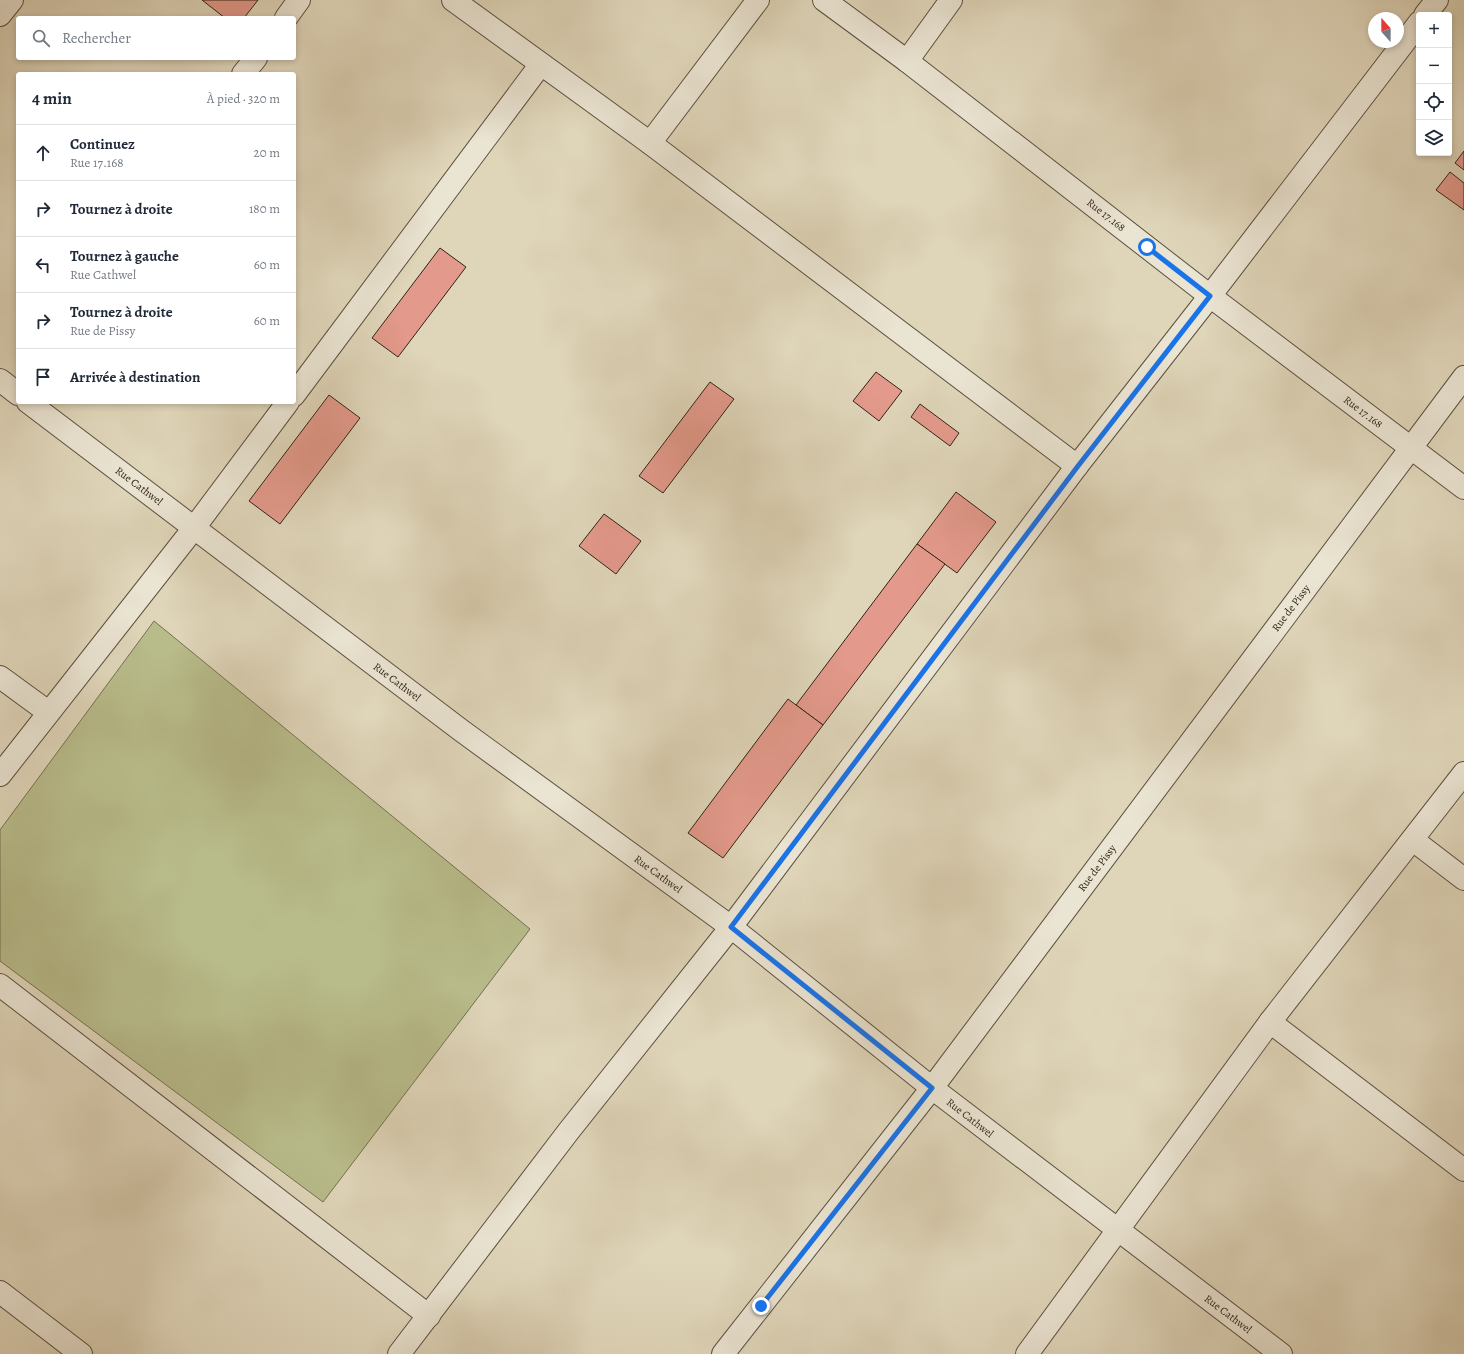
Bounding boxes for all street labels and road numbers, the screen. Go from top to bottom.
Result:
street label: Rue 17.168 [1084,195,1128,235]
street label: Rue 17.168 [1340,392,1386,432]
street label: Rue Cathwel [112,463,166,509]
street label: Rue de Pissy [1268,581,1314,635]
street label: Rue Cathwel [370,659,424,705]
street label: Rue de Pissy [1074,841,1120,895]
street label: Rue Cathwel [631,851,685,897]
street label: Rue Cathwel [943,1095,997,1141]
street label: Rue Cathwel [1201,1291,1255,1337]

